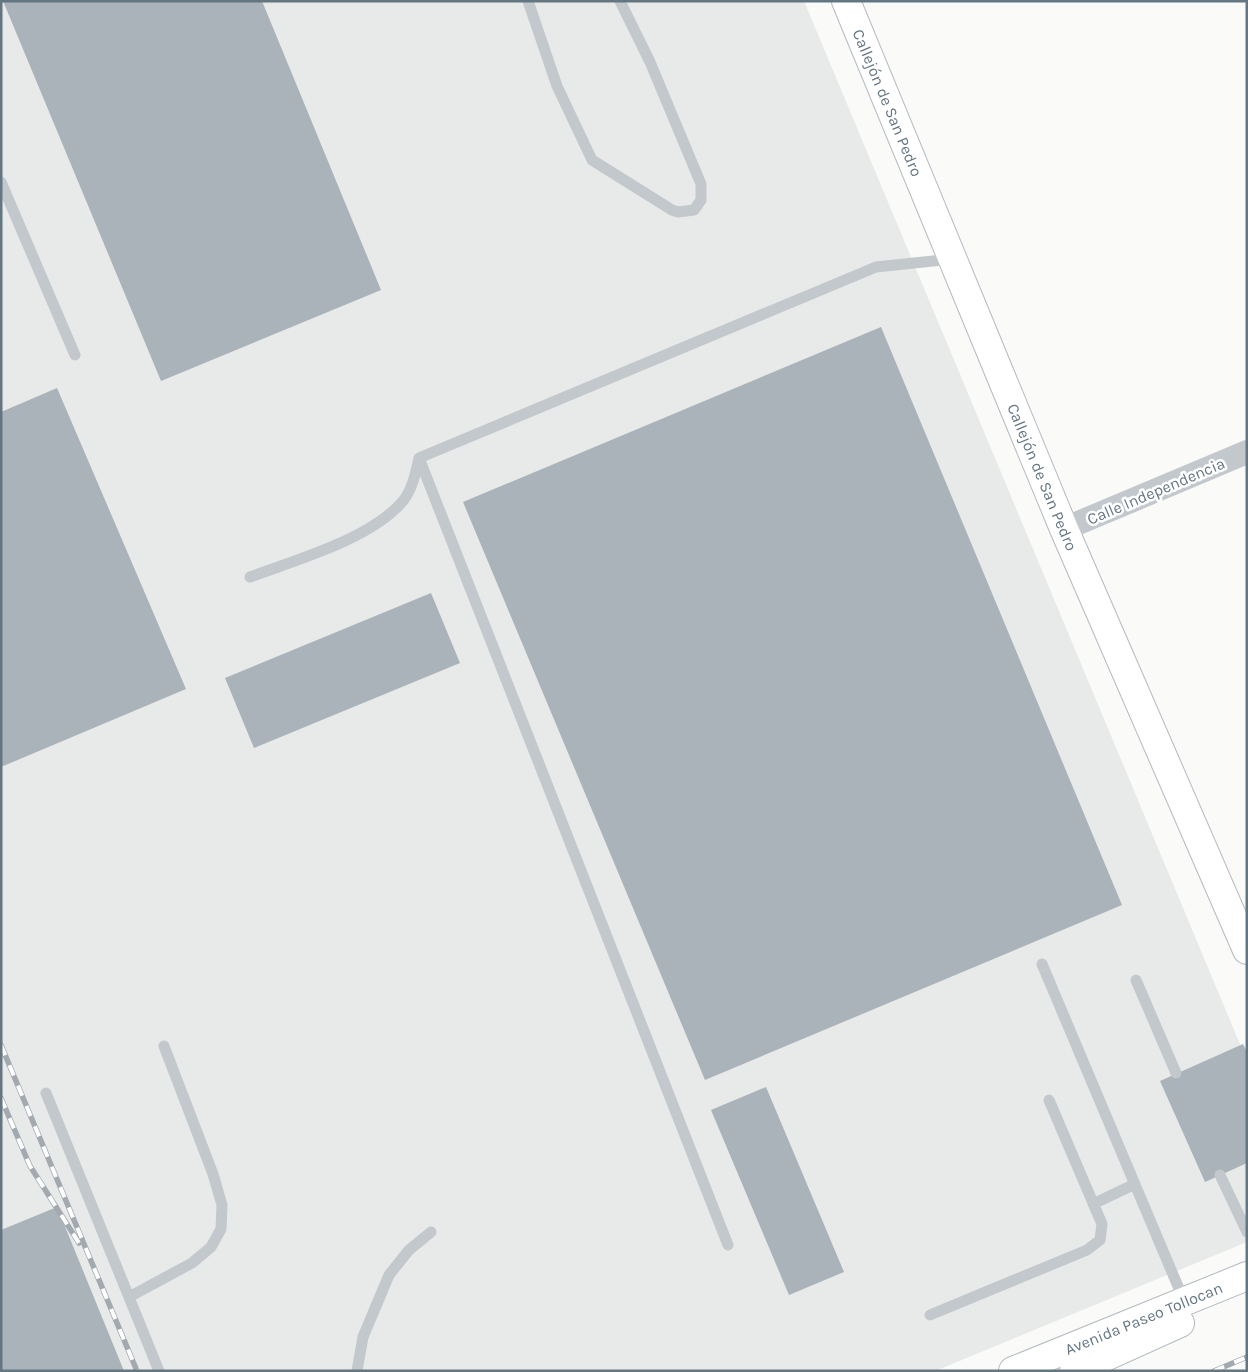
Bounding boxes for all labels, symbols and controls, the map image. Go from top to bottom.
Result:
street label: Callejón de San Pedro [849,26,927,179]
street label: Callejón de San Pedro [1004,401,1082,554]
street label: Calle Independencia [1084,453,1228,529]
street label: Avenida Paseo Tollocan [1062,1277,1225,1358]

